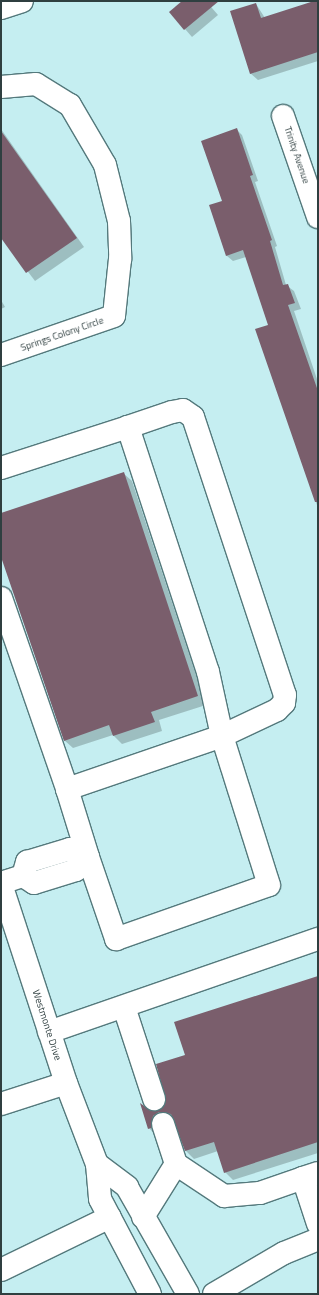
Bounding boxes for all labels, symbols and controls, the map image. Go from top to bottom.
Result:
street label: Trinity Avenue [282,125,312,185]
street label: Springs Colony Circle [19,314,105,354]
street label: Westmonte Drive [30,988,64,1062]

